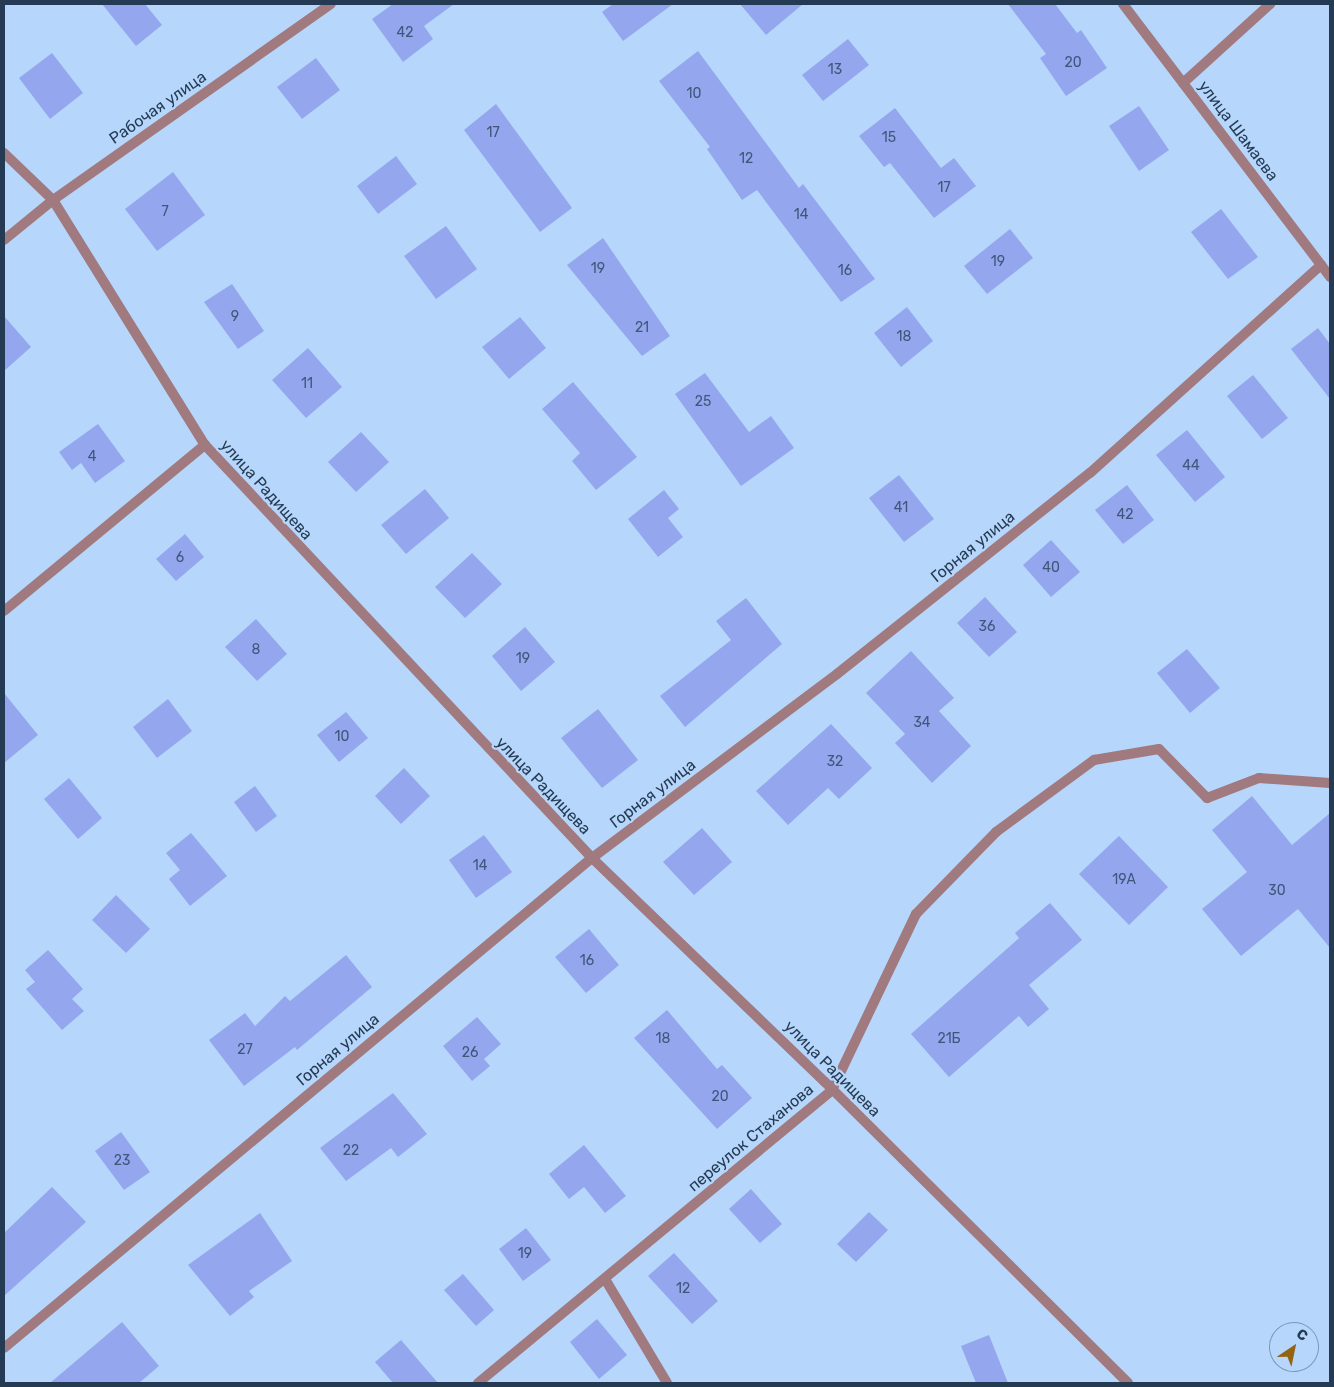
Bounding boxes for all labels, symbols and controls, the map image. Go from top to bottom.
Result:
house number: 42 [397,25,413,41]
house number: 20 [1064,55,1082,71]
house number: 13 [828,62,842,78]
street label: Рабочая улица [106,67,210,149]
street label: улица Шамаева [1194,77,1282,185]
house number: 10 [687,86,701,102]
house number: 17 [486,125,500,141]
house number: 15 [882,130,896,146]
house number: 12 [739,151,753,167]
house number: 17 [937,180,951,196]
house number: 7 [161,204,169,220]
house number: 14 [794,207,808,223]
house number: 19 [991,254,1005,270]
house number: 19 [591,261,605,277]
house number: 16 [838,263,852,279]
house number: 9 [231,309,239,325]
house number: 21 [635,320,649,336]
house number: 18 [897,329,911,345]
house number: 11 [301,376,313,392]
house number: 25 [695,394,711,410]
street label: улица Радищева [216,436,316,544]
house number: 4 [88,449,96,465]
house number: 44 [1182,458,1200,474]
house number: 41 [894,500,908,516]
street label: Горная улица [927,507,1019,587]
house number: 42 [1117,507,1133,523]
house number: 6 [176,550,184,566]
house number: 40 [1042,560,1060,576]
house number: 36 [979,619,995,635]
house number: 8 [252,642,260,658]
house number: 19 [516,651,530,667]
house number: 34 [913,715,931,731]
house number: 10 [335,729,349,745]
street label: улица Радищева [492,733,594,839]
house number: 32 [827,754,843,770]
street label: Горная улица [606,756,700,832]
house number: 14 [473,858,487,874]
house number: 19А [1112,872,1136,888]
house number: 30 [1268,883,1286,899]
house number: 16 [580,953,594,969]
street label: Горная улица [293,1010,383,1090]
street label: улица Радищева [780,1017,884,1121]
house number: 18 [656,1031,670,1047]
house number: 21Б [937,1031,961,1047]
house number: 27 [237,1042,253,1058]
house number: 26 [462,1045,478,1061]
street label: переулок Стаханова [684,1080,818,1196]
house number: 20 [711,1089,729,1105]
house number: 22 [343,1143,359,1159]
house number: 23 [114,1153,130,1169]
house number: 19 [518,1246,532,1262]
house number: 12 [676,1281,690,1297]
north arrow [1269,1322,1319,1372]
text: С [1293,1325,1311,1345]

